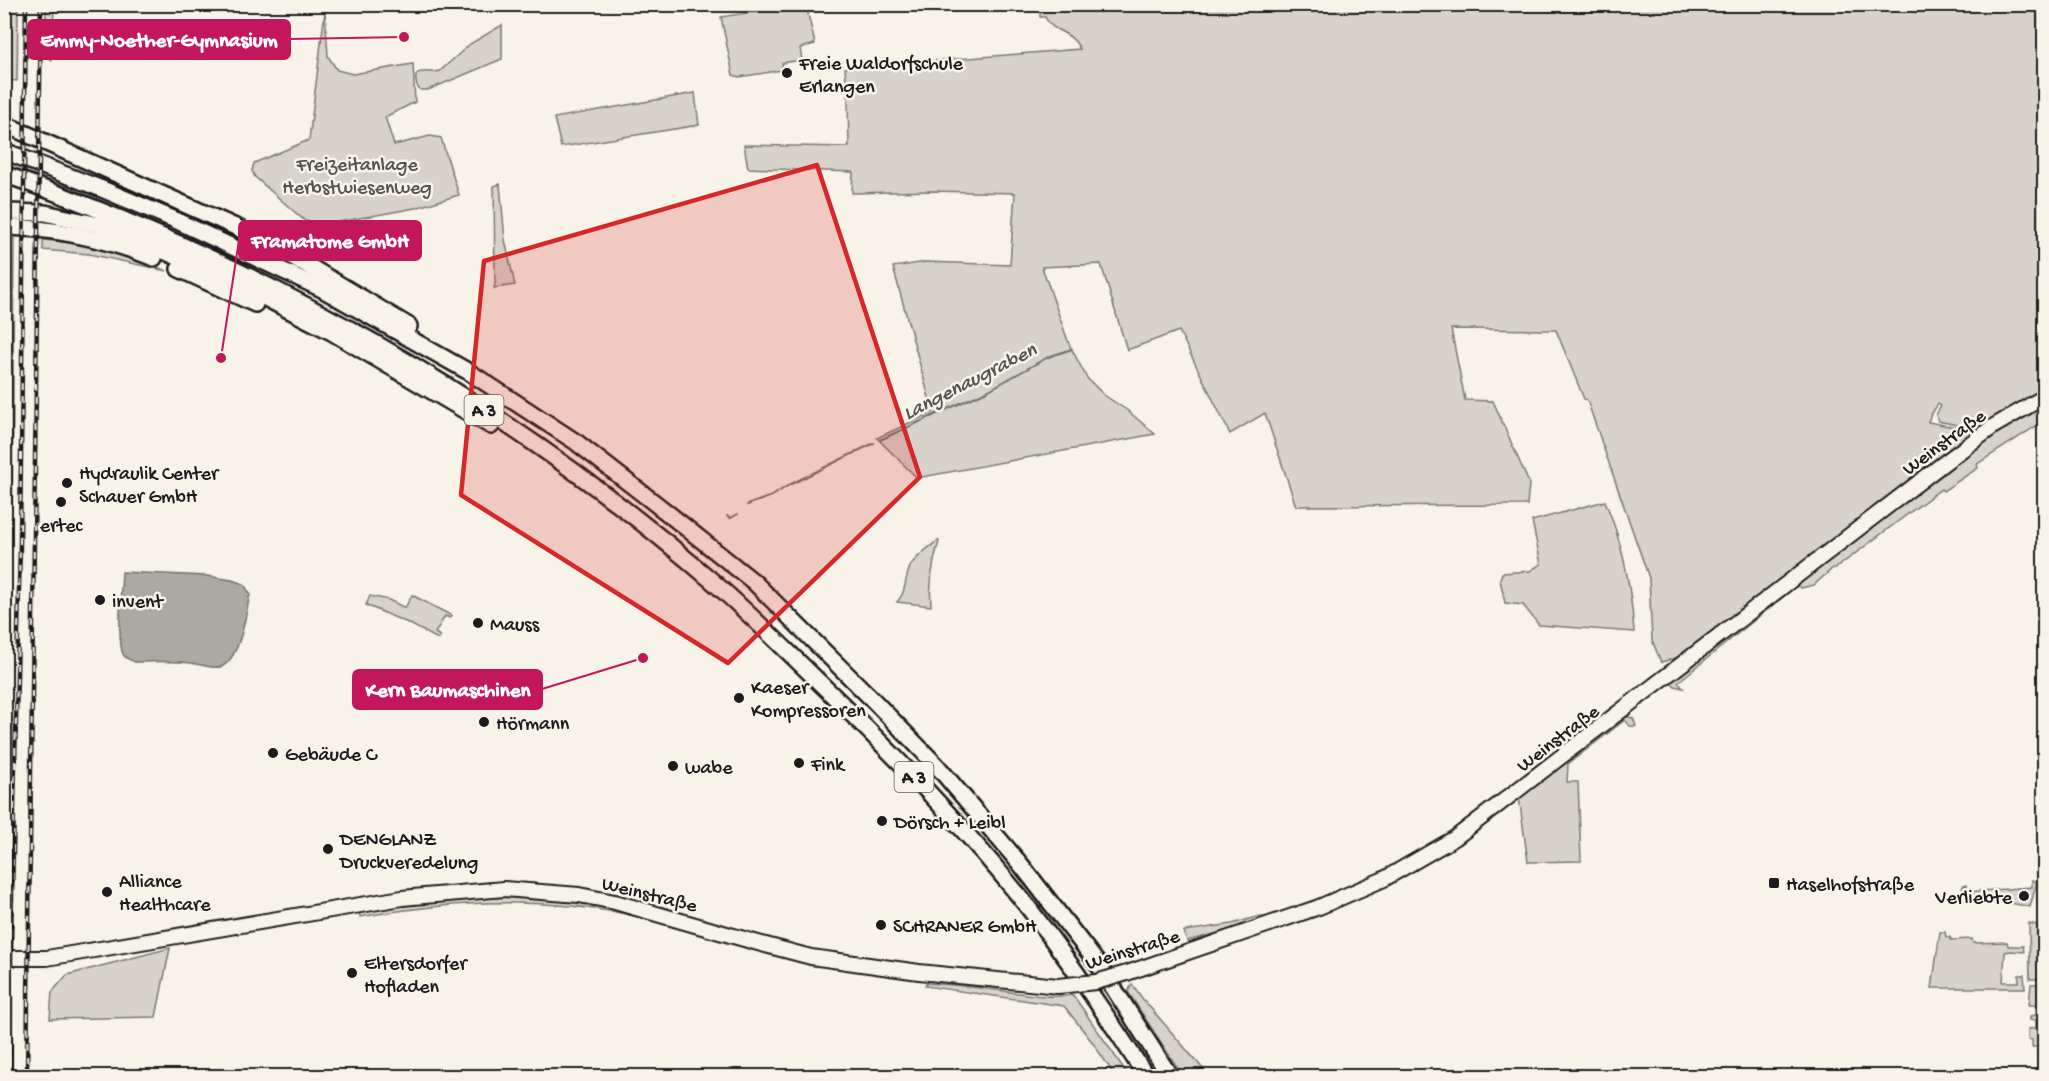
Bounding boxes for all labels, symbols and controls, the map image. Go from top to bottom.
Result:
callout: Emmy-Noether-Gymnasium [28,20,290,59]
text: Emmy-Noether-Gymnasium [40,30,278,55]
place label: Freie Waldorfschule Erlangen [798,54,964,100]
marker: Freie Waldorfschule Erlangen [780,66,794,80]
park label: Freizeitanlage Herbstwiesenweg [282,155,432,201]
callout: Framatome GmbH [239,221,421,260]
text: Framatome GmbH [250,231,410,256]
water label: Langenaugraben [900,338,1042,428]
road number: A 3 [464,395,504,425]
street label: Weinstraße [1899,406,1992,482]
place label: Hydraulik Center Schauer GmbH [79,464,220,510]
marker: Hydraulik Center Schauer GmbH [60,476,74,490]
marker: ertec [54,495,68,509]
place label: ertec [40,516,84,539]
place label: invent [112,592,164,615]
marker: invent [93,593,107,607]
place label: Mauss [490,615,540,638]
marker: Mauss [471,616,485,630]
callout: Kern Baumaschinen [353,670,542,709]
place label: Kaeser Kompressoren [751,678,866,724]
text: Kern Baumaschinen [364,680,532,705]
marker: Kaeser Kompressoren [732,691,746,705]
street label: Weinstraße [1513,701,1605,778]
place label: Hörmann [496,714,570,737]
marker: Hörmann [477,715,491,729]
place label: Gebäude C [285,745,378,768]
marker: Gebäude C [266,746,280,760]
place label: Fink [810,755,846,778]
marker: Fink [792,756,806,770]
place label: wabe [685,758,733,781]
marker: wabe [666,759,680,773]
road number: A 3 [894,762,934,792]
place label: Dörsch + Leibl [892,813,1006,836]
marker: Dörsch + Leibl [875,814,889,828]
place label: DENGLANZ Druckveredelung [338,830,478,876]
marker: DENGLANZ Druckveredelung [321,842,335,856]
place label: Alliance Healthcare [119,872,211,918]
street label: Weinstraße [599,873,700,919]
place label: Haselhofstraße [1786,875,1915,898]
marker: Haselhofstraße [1767,876,1781,890]
marker: Alliance Healthcare [100,885,114,899]
place label: Verliebte [1934,888,2013,911]
marker: Verliebte [2017,889,2031,903]
place label: SCHRANER GmbH [893,917,1037,940]
marker: SCHRANER GmbH [874,918,888,932]
street label: Weinstraße [1083,926,1184,977]
place label: Eltersdorfer Hofladen [364,954,468,1000]
marker: Eltersdorfer Hofladen [345,966,359,980]

